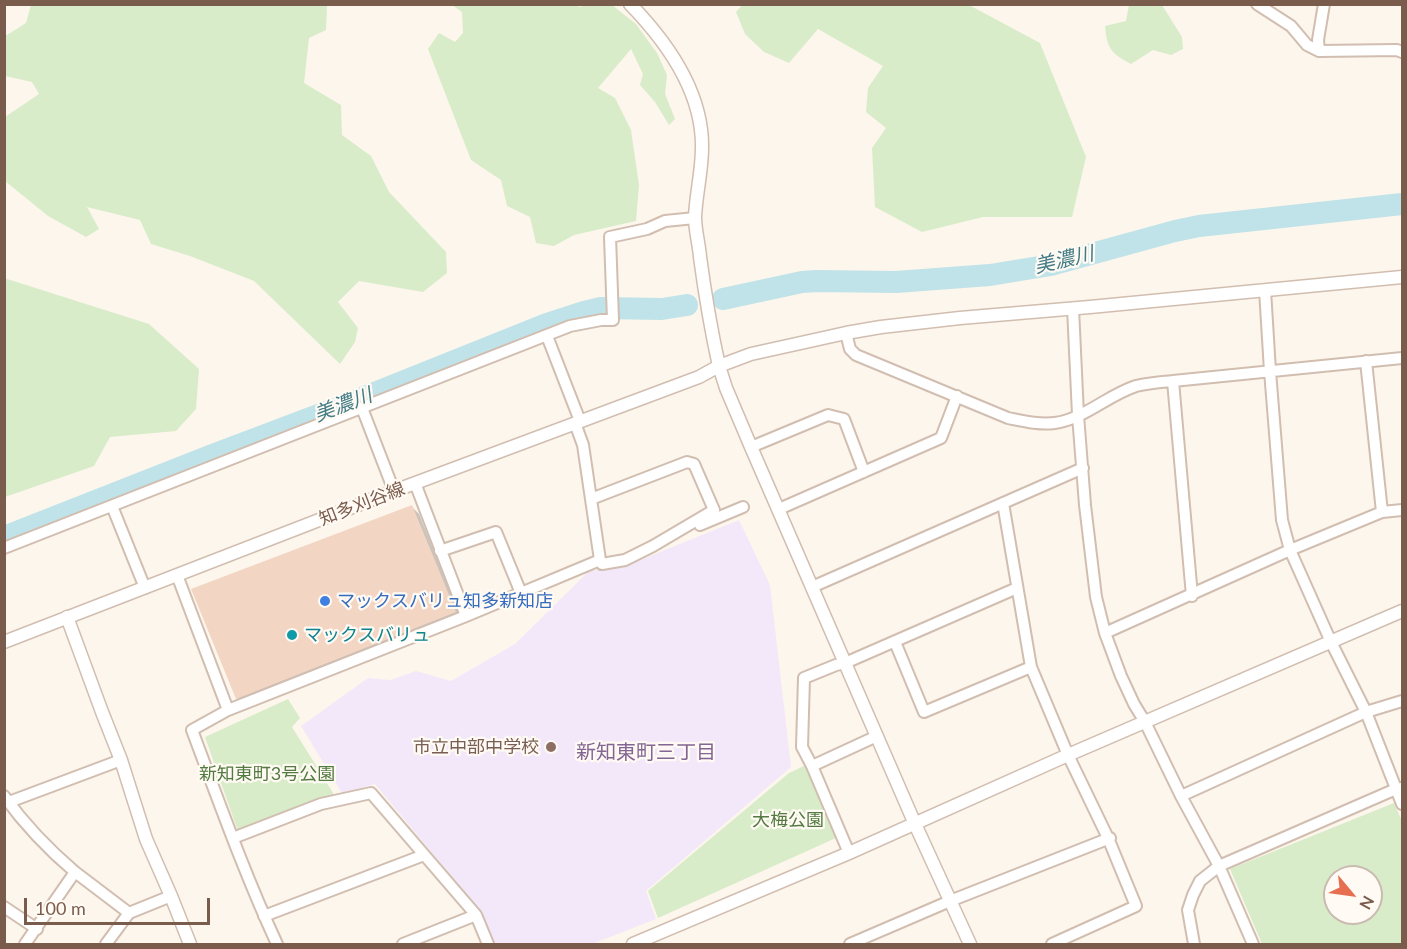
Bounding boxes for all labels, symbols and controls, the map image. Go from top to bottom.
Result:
water label: 美濃川 [1032,242,1096,278]
water label: 美濃川 [311,383,375,427]
street label: 知多刈谷線 [316,478,408,530]
place label: マックスバリュ知多新知店 [337,590,553,612]
marker: マックスバリュ知多新知店 [318,594,332,608]
place label: マックスバリュ [304,624,430,646]
marker: マックスバリュ [285,628,299,642]
place label: 市立中部中学校 [413,736,539,758]
marker: 市立中部中学校 [544,740,558,754]
district label: 新知東町三丁目 [576,741,716,765]
park label: 新知東町3号公園 [199,763,335,785]
park label: 大梅公園 [752,809,824,831]
north arrow [1323,865,1383,925]
scale bar [27,886,213,924]
text: N [1356,893,1379,913]
text: 100 m [35,897,86,919]

